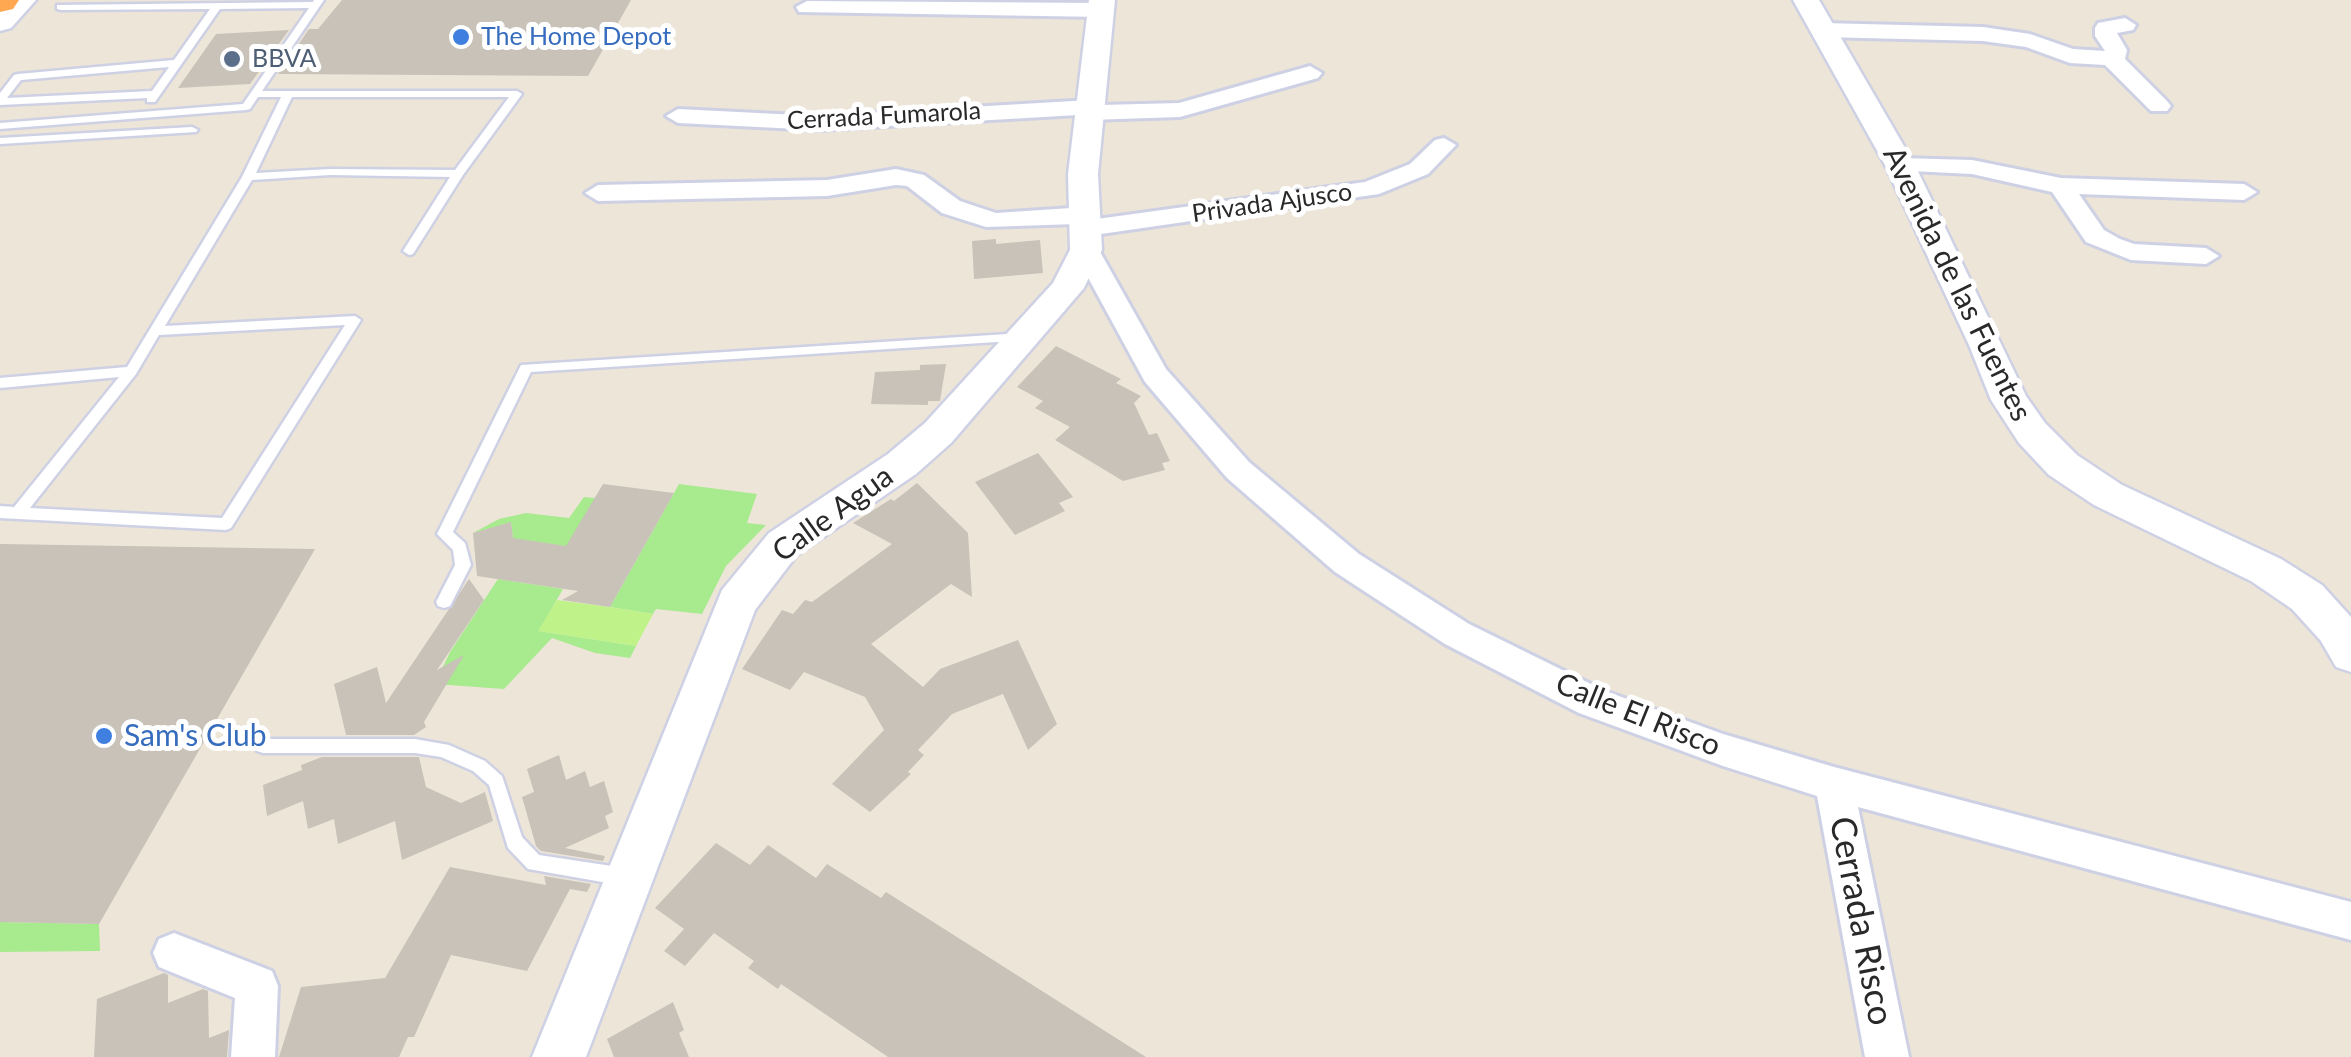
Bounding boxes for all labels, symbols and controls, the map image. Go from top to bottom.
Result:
place label: The Home Depot [481,22,671,52]
marker: The Home Depot [450,26,472,48]
place label: BBVA [252,44,316,74]
marker: BBVA [221,48,243,70]
street label: Cerrada Fumarola [786,96,982,136]
street label: Avenida de las Fuentes [1875,141,2039,427]
street label: Privada Ajusco [1190,177,1354,229]
street label: Calle Agua [766,458,900,570]
street label: Calle El Risco [1550,666,1726,764]
place label: Sam's Club [124,718,267,754]
marker: Sam's Club [93,725,115,747]
street label: Cerrada Risco [1820,813,1902,1029]

